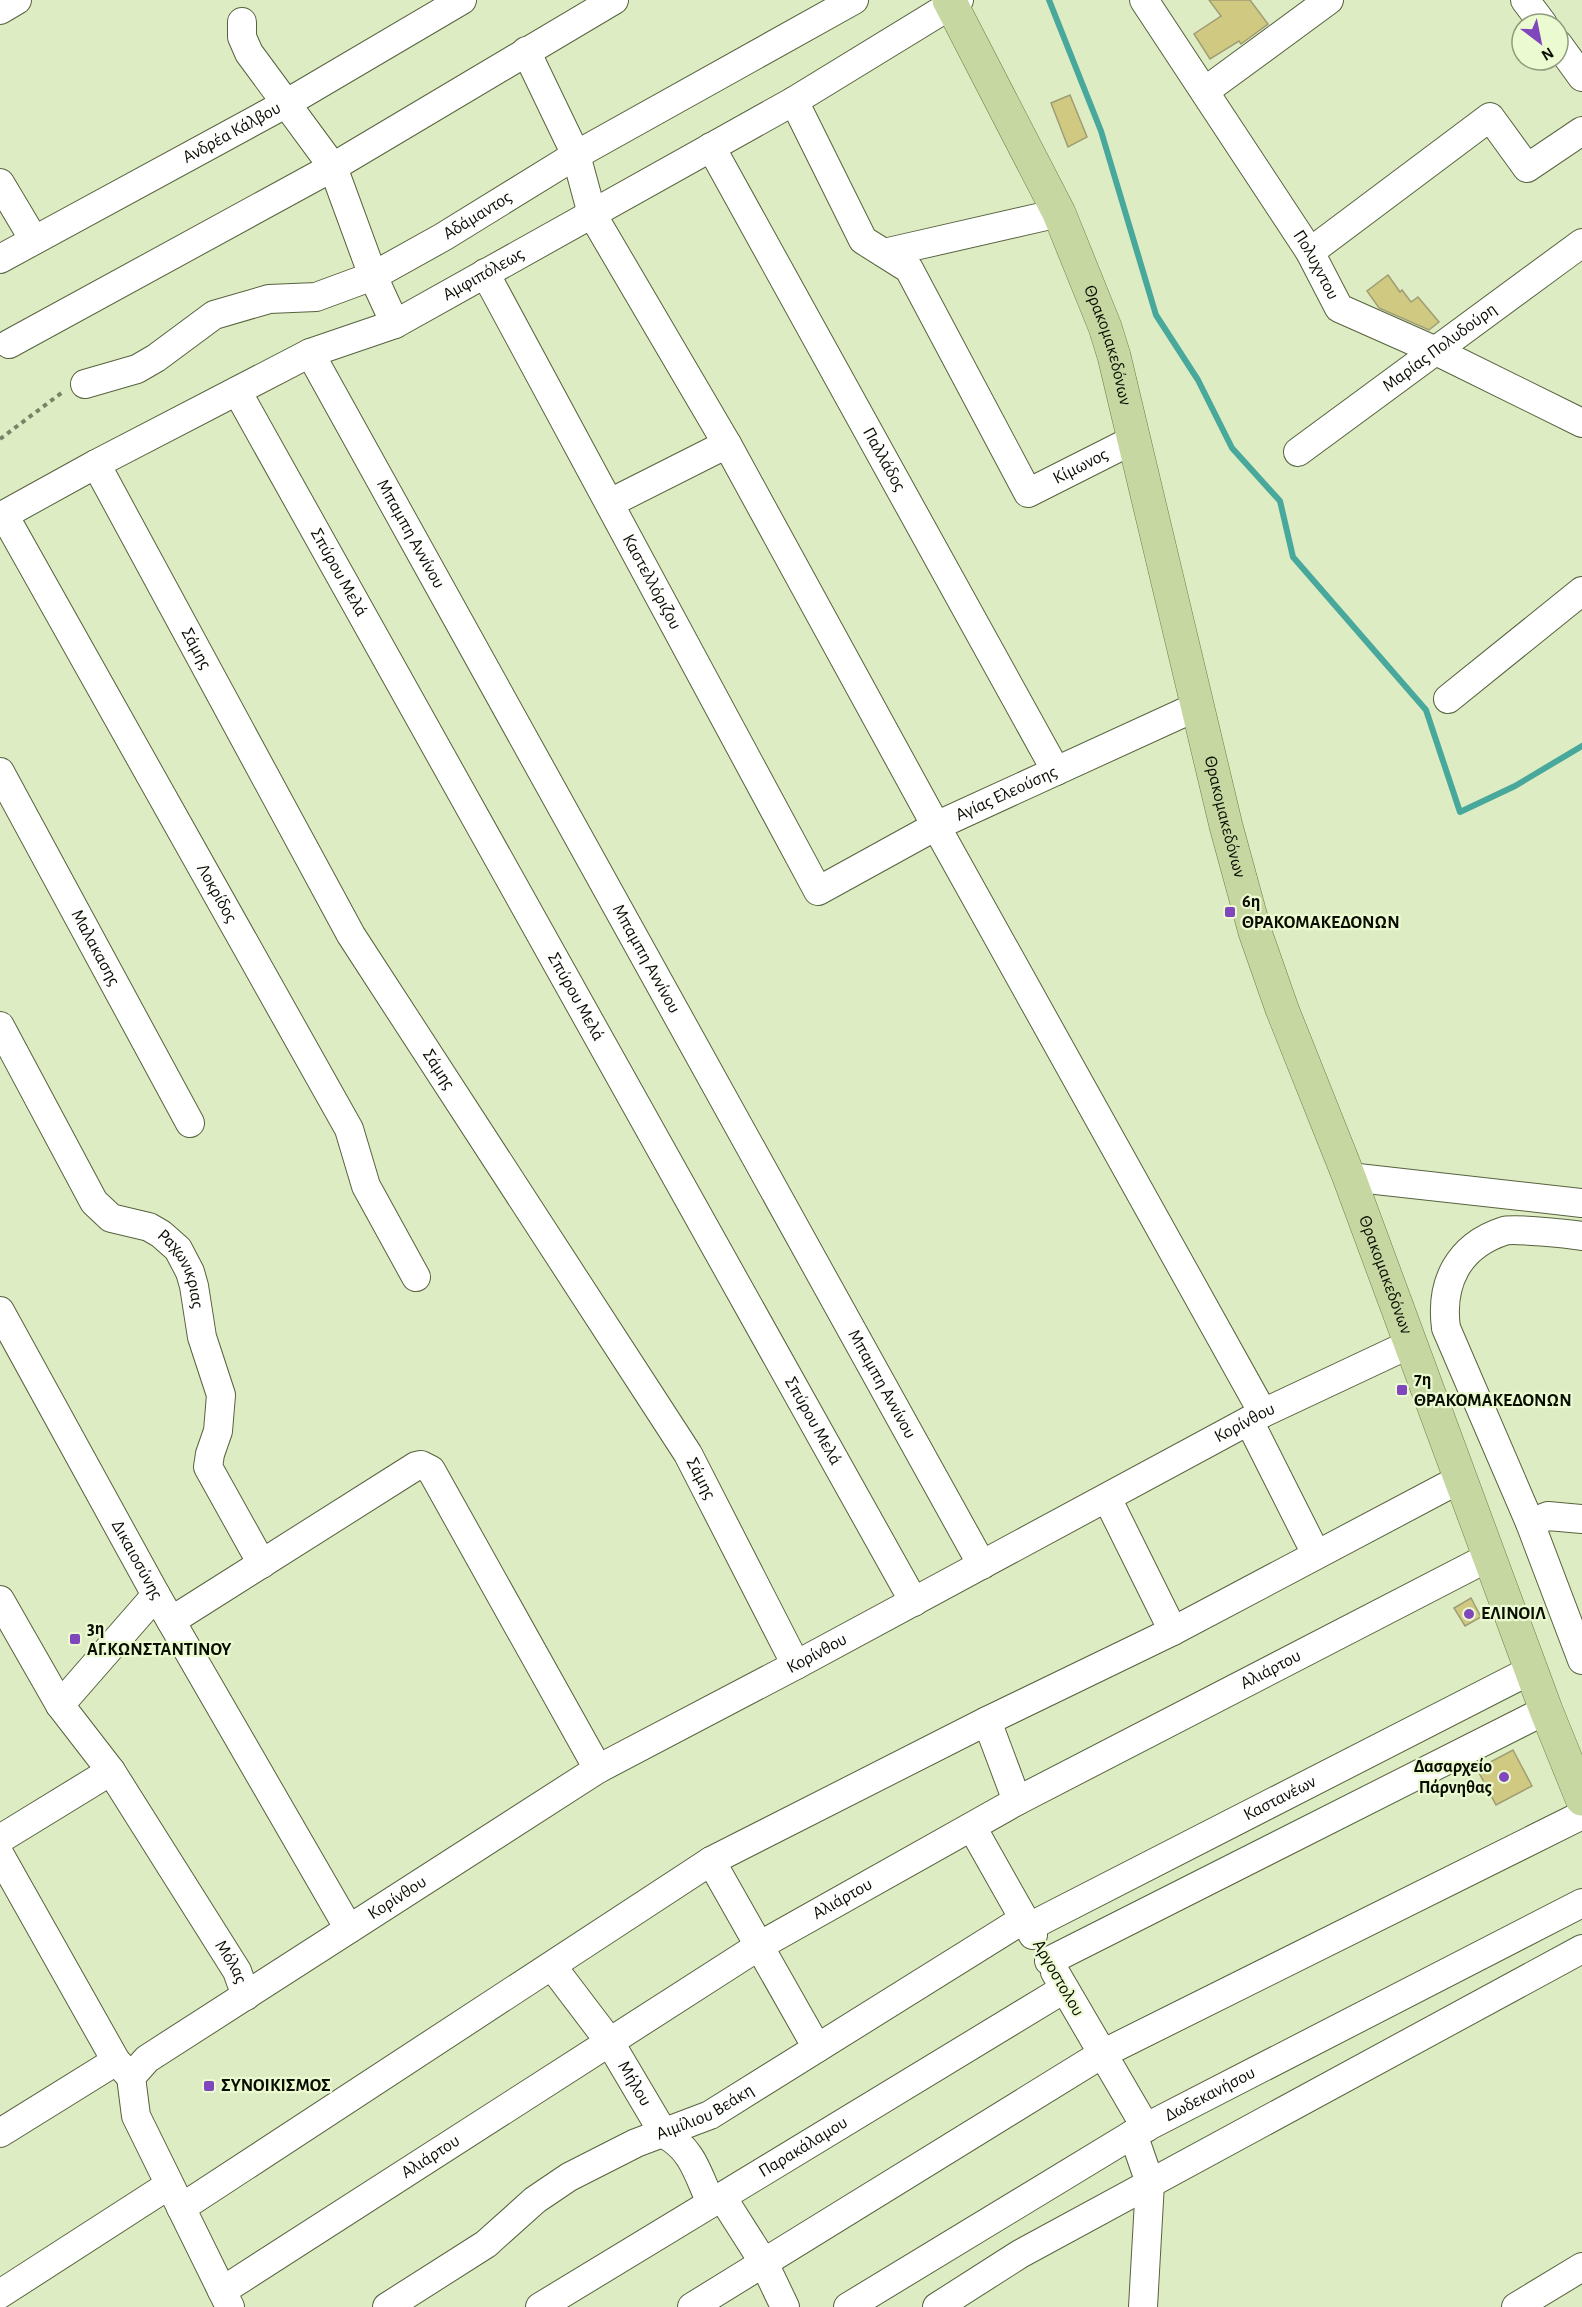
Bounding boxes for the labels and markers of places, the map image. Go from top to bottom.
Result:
place label: 6η ΘΡΑΚΟΜΑΚΕΔΟΝΩΝ [1242,893,1400,932]
marker: 6η ΘΡΑΚΟΜΑΚΕΔΟΝΩΝ [1223,905,1237,919]
place label: 7η ΘΡΑΚΟΜΑΚΕΔΟΝΩΝ [1414,1371,1572,1410]
marker: 7η ΘΡΑΚΟΜΑΚΕΔΟΝΩΝ [1395,1383,1409,1397]
place label: ΕΛΙΝΟΙΛ [1481,1605,1546,1623]
marker: ΕΛΙΝΟΙΛ [1462,1607,1476,1621]
place label: 3η ΑΓ.ΚΩΝΣΤΑΝΤΙΝΟΥ [87,1620,232,1659]
marker: 3η ΑΓ.ΚΩΝΣΤΑΝΤΙΝΟΥ [68,1632,82,1646]
place label: Δασαρχείο Πάρνηθας [1414,1757,1492,1797]
marker: Δασαρχείο Πάρνηθας [1497,1770,1511,1784]
place label: ΣΥΝΟΙΚΙΣΜΟΣ [221,2077,331,2095]
marker: ΣΥΝΟΙΚΙΣΜΟΣ [202,2079,216,2093]

